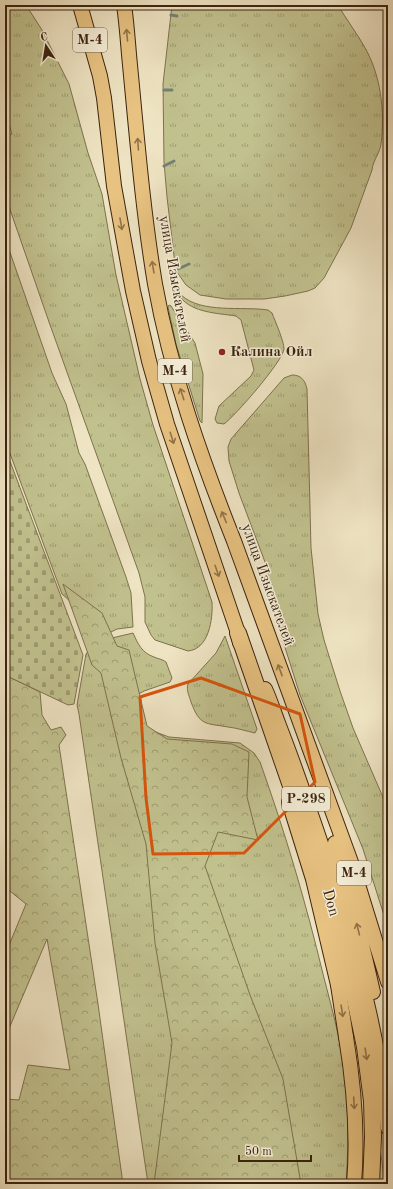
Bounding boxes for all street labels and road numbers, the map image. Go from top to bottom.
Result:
road number: М-4 [73,28,107,52]
street label: улица Изыскателей [155,214,193,344]
road number: М-4 [158,359,192,383]
street label: улица Изыскателей [238,522,296,648]
road number: Р-298 [282,787,330,811]
road number: М-4 [337,861,371,885]
street label: Don [319,888,341,918]

